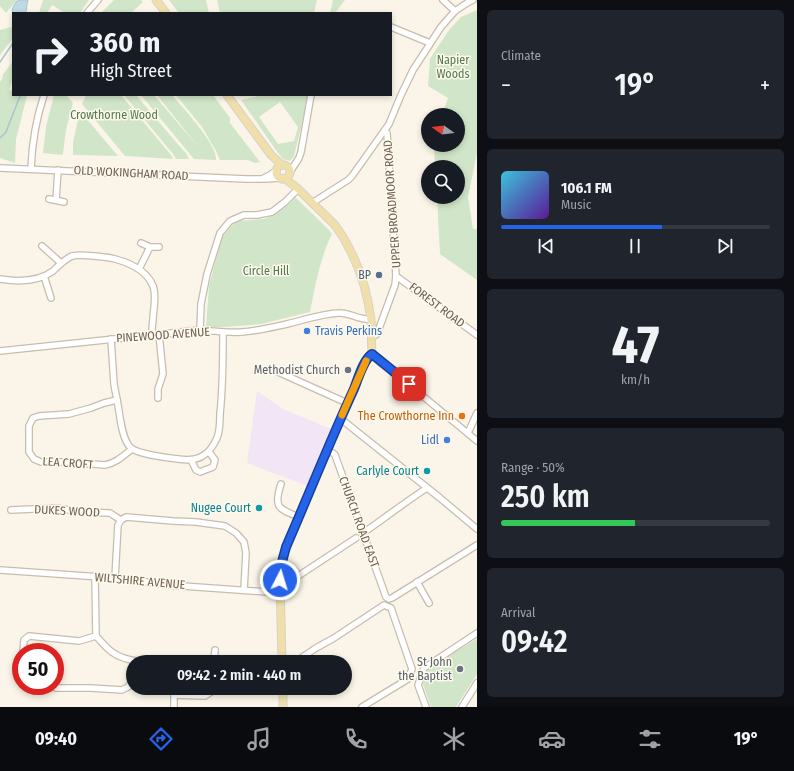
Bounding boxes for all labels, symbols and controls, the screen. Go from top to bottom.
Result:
text: 360 m [90,26,160,59]
icon: right [24,28,76,80]
text: Climate [501,48,541,63]
park label: Napier Woods [436,53,470,81]
text: High Street [90,60,172,82]
text: 19° [615,67,656,103]
text: − [501,72,511,99]
text: + [760,72,770,99]
park label: Crowthorne Wood [70,108,158,122]
north arrow [421,108,465,152]
map controls [421,108,465,204]
street label: UPPER BROADMOOR ROAD [381,140,403,268]
button: search [421,160,465,204]
street label: OLD WOKINGHAM ROAD [73,163,189,183]
text: 106.1 FM [561,179,612,197]
text: Music [561,197,591,212]
icon: previous [535,235,557,257]
icon: pause [624,235,646,257]
icon: next [714,235,736,257]
park label: Circle Hill [243,264,289,278]
place label: BP [358,268,371,282]
marker: BP [374,270,384,280]
street label: FOREST ROAD [406,280,468,330]
text: 47 [612,314,659,377]
place label: Travis Perkins [315,324,382,338]
street label: PINEWOOD AVENUE [116,325,211,345]
marker: Travis Perkins [302,326,312,336]
place label: Methodist Church [254,363,340,377]
marker: Methodist Church [343,365,353,375]
pin [392,367,426,401]
text: km/h [621,372,650,387]
icon: arrive [398,373,420,395]
place label: The Crowthorne Inn [358,409,454,423]
marker: The Crowthorne Inn [457,411,467,421]
place label: Lidl [421,433,439,447]
marker: Lidl [442,435,452,445]
street label: LEA CROFT [42,454,94,472]
text: Range · 50% [501,460,565,475]
place label: Carlyle Court [356,464,419,478]
marker: Carlyle Court [422,466,432,476]
street label: CHURCH ROAD EAST [336,474,382,570]
text: 250 km [501,479,590,515]
place label: Nugee Court [191,501,251,515]
street label: DUKES WOOD [34,502,100,520]
marker: Nugee Court [254,503,264,513]
position arrow [259,559,301,601]
street label: WILTSHIRE AVENUE [94,570,186,592]
text: Arrival [501,605,535,620]
text: 09:42 [501,624,567,660]
speed limit sign: 50 [12,643,64,695]
place label: St John the Baptist [398,655,452,683]
marker: St John the Baptist [455,664,465,674]
text: 09:42 · 2 min · 440 m [177,666,301,684]
icon: directions [147,725,175,753]
icon: music [245,725,273,753]
icon: phone [342,725,370,753]
icon: climate [440,725,468,753]
icon: car [538,725,566,753]
icon: filters [636,725,664,753]
text: 09:40 [35,728,77,750]
text: 19° [734,728,759,750]

